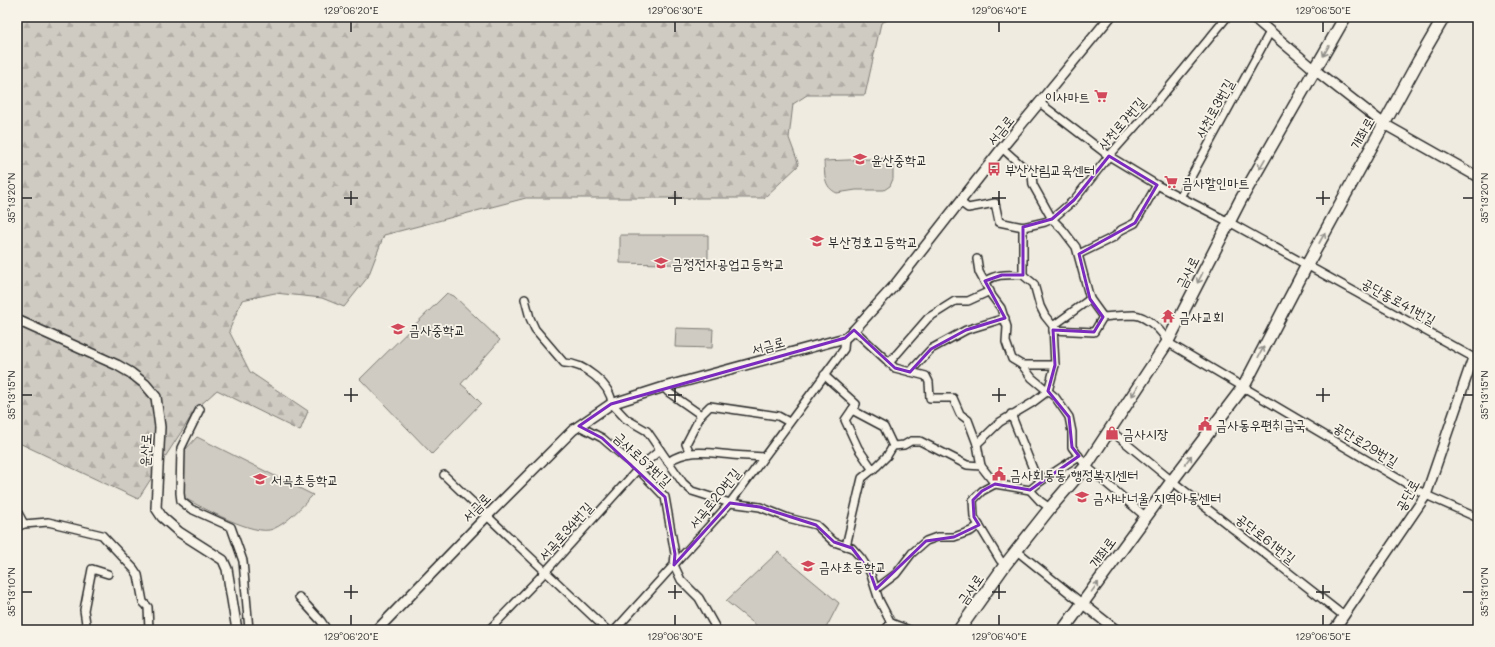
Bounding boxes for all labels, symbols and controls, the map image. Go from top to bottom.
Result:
text: 129°06'20"E [323,3,379,17]
text: 129°06'30"E [647,3,703,17]
text: 129°06'40"E [971,3,1027,17]
text: 129°06'50"E [1295,3,1351,17]
one-way arrow [1322,45,1330,57]
street label: 사천로3번길 [1190,75,1238,141]
place label: 이사마트 [1045,87,1090,106]
supermarket icon: 이사마트 [1093,88,1109,104]
street label: 사천로7번길 [1093,92,1150,153]
street label: 서금로 [982,111,1018,149]
street label: 개좌로 [1345,114,1379,152]
place label: 윤산중학교 [871,150,927,169]
school or university icon: 윤산중학교 [852,151,868,167]
one-way arrow [1257,158,1265,170]
place label: 부산산림교육센터 [1005,160,1095,179]
bus stop icon: 부산산림교육센터 [986,161,1002,177]
text: 35°13'20"N [4,173,18,223]
place label: 금사할인마트 [1182,173,1250,192]
text: 35°13'20"N [1477,173,1491,223]
supermarket icon: 금사할인마트 [1163,174,1179,190]
place label: 부산경호고등학교 [828,232,918,251]
one-way arrow [1318,232,1326,244]
school or university icon: 부산경호고등학교 [809,233,825,249]
street label: 금사로 [1171,253,1203,291]
place label: 금정전자공업고등학교 [672,254,785,273]
school or university icon: 금정전자공업고등학교 [653,255,669,271]
one-way arrow [1196,272,1203,284]
street label: 공단동로41번길 [1359,273,1440,330]
place label: 금사교회 [1179,307,1224,326]
temple icon: 금사교회 [1160,308,1176,324]
place label: 금사중학교 [409,320,465,339]
school or university icon: 금사중학교 [390,321,406,337]
street label: 서금로 [749,331,787,359]
one-way arrow [1258,347,1265,359]
text: 35°13'15"N [4,370,18,420]
text: 35°13'15"N [1477,370,1491,420]
one-way arrow [1131,385,1139,397]
place label: 금사동우편취급국 [1216,415,1306,434]
public building icon: 금사동우편취급국 [1197,416,1213,432]
street label: 공단로29번길 [1330,417,1403,471]
place label: 금사시장 [1123,424,1169,443]
shop icon: 금사시장 [1104,425,1120,441]
street label: 금사로57번길 [610,427,676,491]
street label: 윤산로 [135,433,155,467]
one-way arrow [1184,454,1192,465]
street label: 서곡로20번길 [684,463,745,532]
place label: 금사회동동 행정복지센터 [1010,465,1138,484]
public building icon: 금사회동동 행정복지센터 [991,466,1007,482]
place label: 서곡초등학교 [271,470,339,489]
school or university icon: 서곡초등학교 [252,471,268,487]
street label: 공단로 [1390,476,1424,514]
street label: 서금로 [457,488,495,526]
place label: 금사나너울 지역아동센터 [1093,488,1221,507]
school or university icon: 금사나너울 지역아동센터 [1074,489,1090,505]
street label: 서곡로34번길 [534,497,597,564]
street label: 공단로61번길 [1232,509,1300,568]
street label: 개좌로 [1084,533,1120,571]
place label: 금사초등학교 [819,557,887,576]
school or university icon: 금사초등학교 [800,558,816,574]
text: 35°13'10"N [4,567,18,617]
text: 35°13'10"N [1477,567,1491,617]
street label: 금사로 [953,570,987,608]
one-way arrow [1091,582,1099,593]
text: 129°06'20"E [323,629,379,643]
text: 129°06'30"E [647,629,703,643]
text: 129°06'40"E [971,629,1027,643]
text: 129°06'50"E [1295,629,1351,643]

